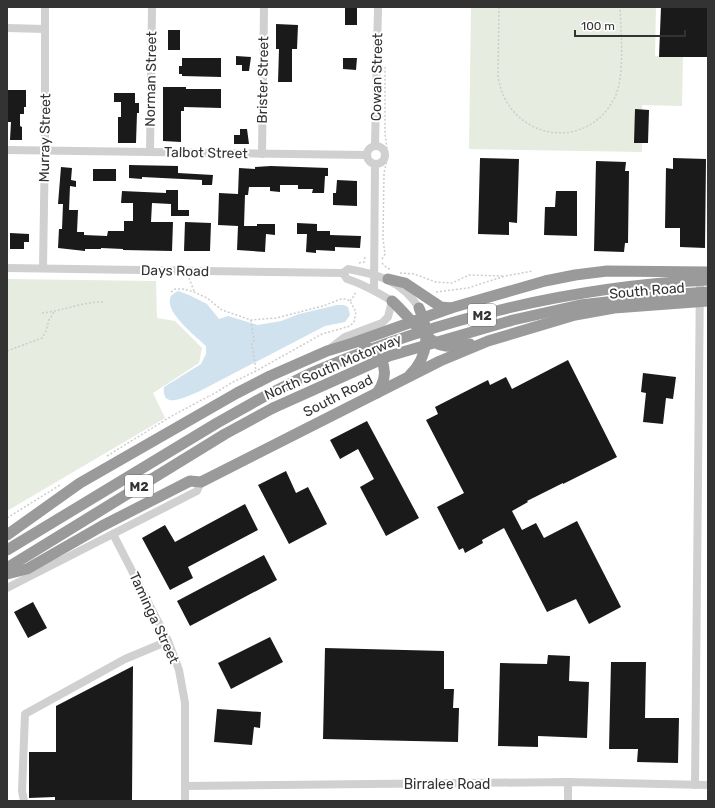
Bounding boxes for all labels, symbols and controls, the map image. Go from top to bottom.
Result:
scale bar [575,12,685,38]
text: 100 m [581,19,615,33]
street label: Norman Street [142,31,160,127]
street label: Cowan Street [368,32,386,121]
street label: Brister Street [254,36,272,124]
street label: Murray Street [36,93,54,183]
street label: Talbot Street [164,144,248,162]
street label: Days Road [141,262,209,280]
street label: South Road [609,279,685,303]
road number: M2 [468,304,496,326]
street label: North South Motorway [262,330,404,404]
street label: South Road [300,371,376,421]
road number: M2 [125,475,153,497]
street label: Taminga Street [125,570,183,667]
street label: Birralee Road [404,776,490,793]

